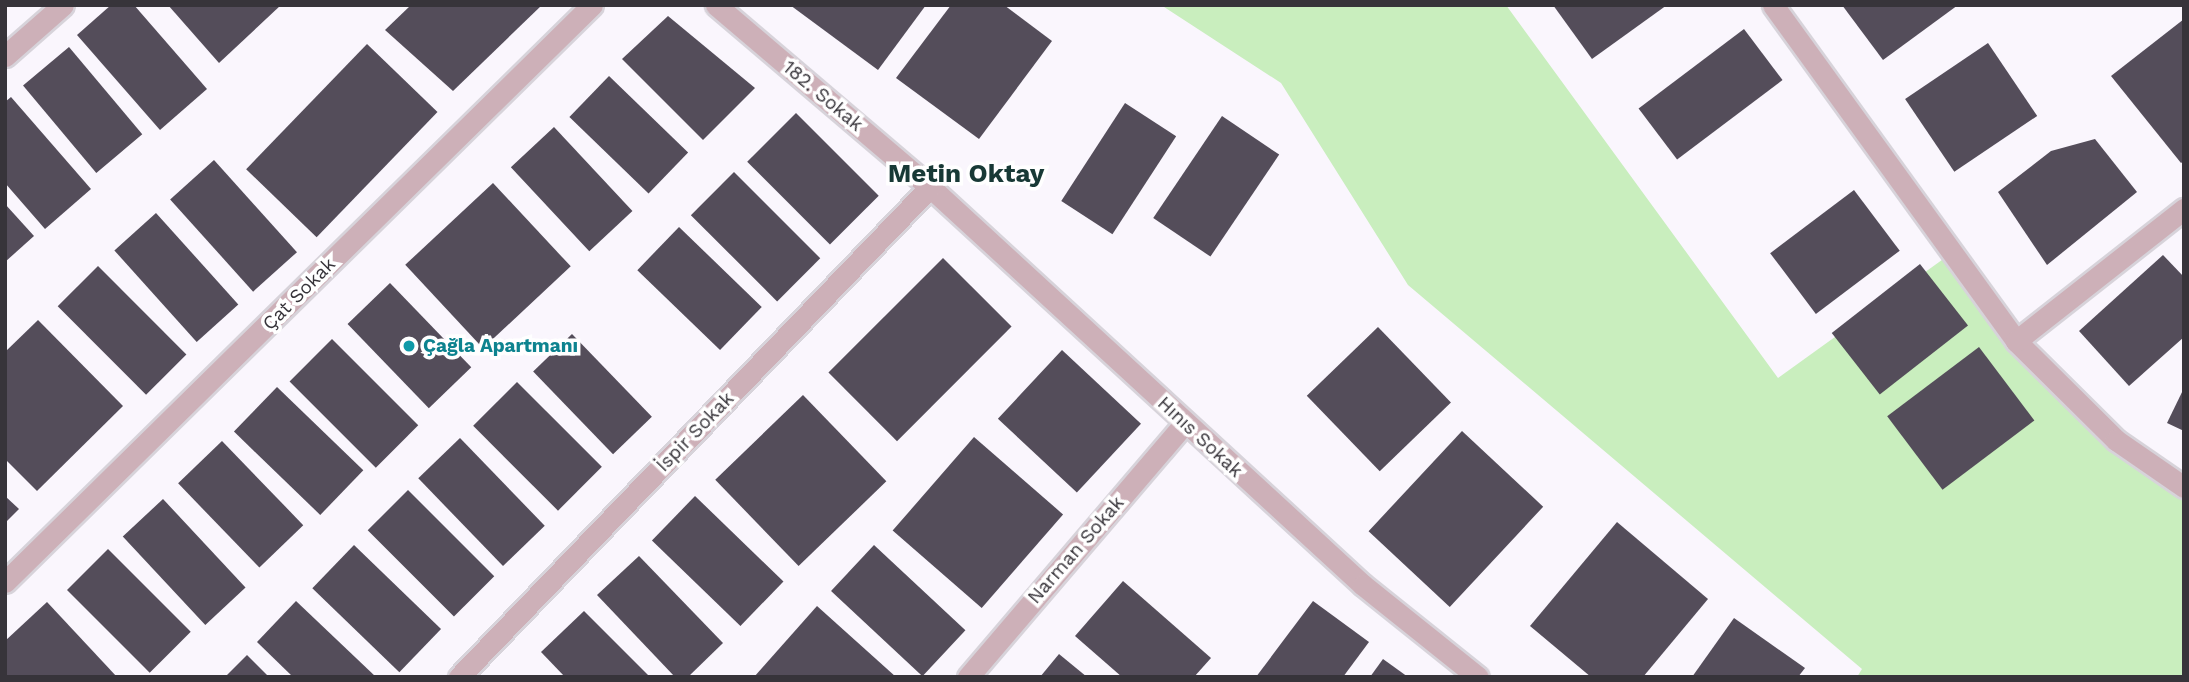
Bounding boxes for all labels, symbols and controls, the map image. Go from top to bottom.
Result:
street label: 182. Sokak [778,56,868,136]
district label: Metin Oktay [888,158,1044,190]
street label: Çat Sokak [258,253,340,335]
place label: Çağla Apartmanı [423,335,579,357]
marker: Çağla Apartmanı [401,338,417,354]
street label: İspir Sokak [651,387,739,477]
street label: Hınıs Sokak [1153,392,1247,482]
street label: Narman Sokak [1023,492,1129,608]

